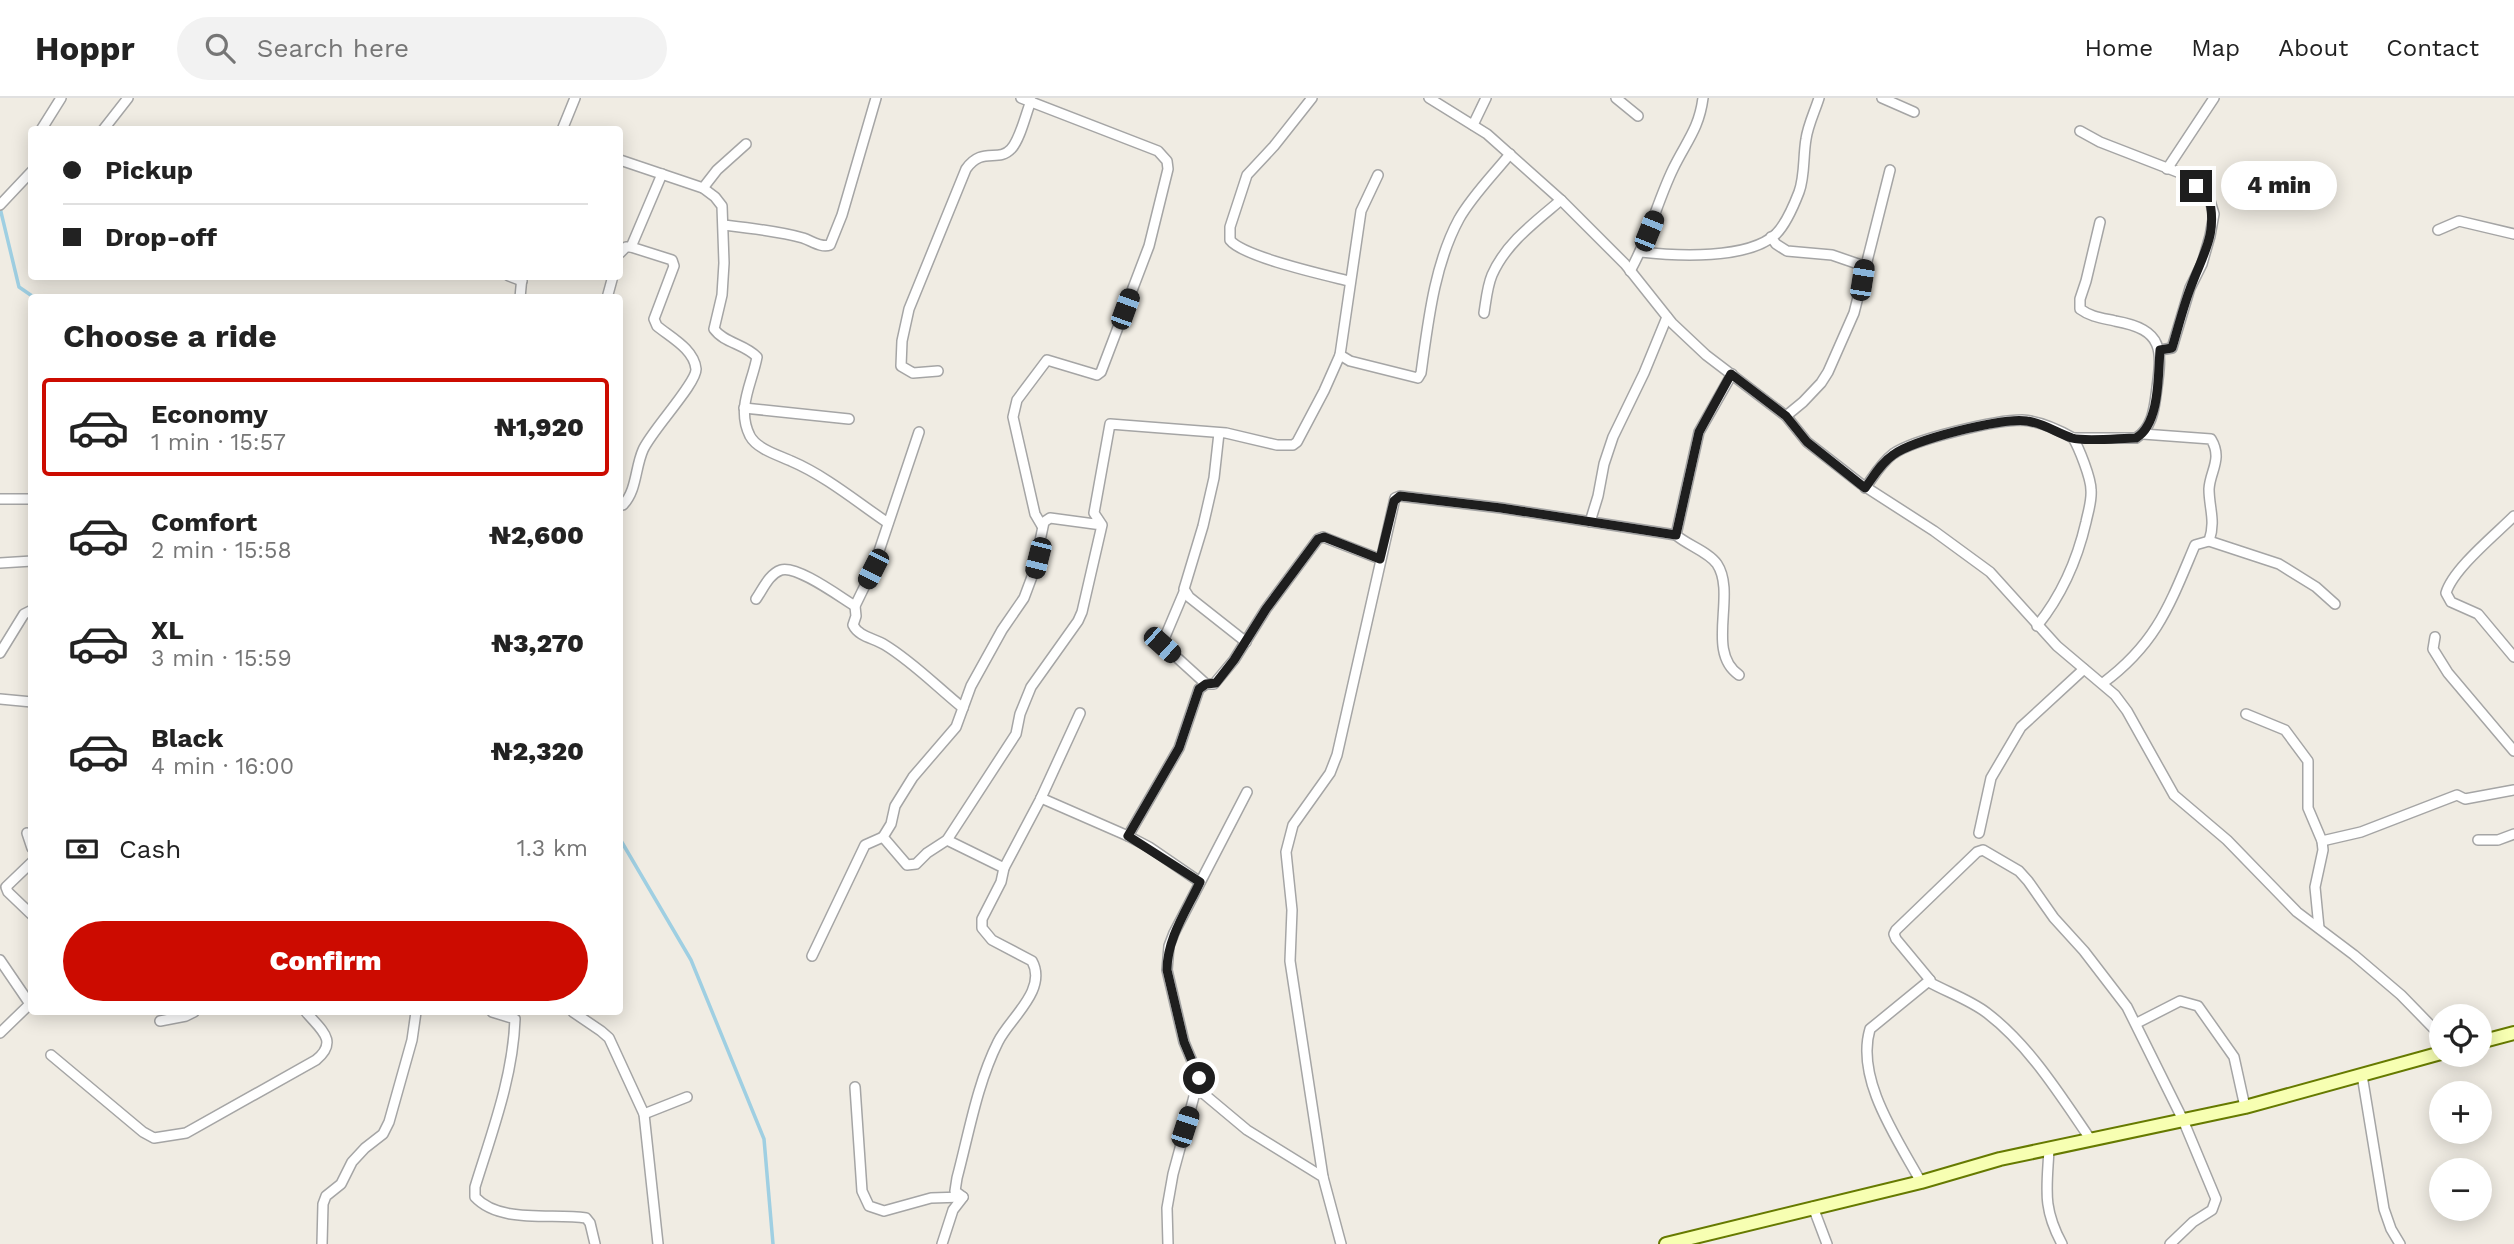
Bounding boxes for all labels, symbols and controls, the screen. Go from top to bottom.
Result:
search box [177,17,667,80]
text: Hoppr [35,29,135,68]
icon: search [201,29,239,67]
text: Search here [257,33,409,63]
text: Home [2085,34,2153,62]
text: Map [2191,34,2240,62]
text: About [2278,34,2348,62]
text: Contact [2386,34,2479,62]
text: Pickup [105,155,193,185]
callout: 4 min [2220,162,2336,210]
route end [2180,170,2212,202]
text: 4 min [2247,172,2311,199]
car [1632,208,1667,254]
text: Drop-off [105,222,217,252]
car [1849,258,1876,302]
car [1108,286,1143,332]
text: Choose a ride [63,317,277,355]
icon: car [67,396,130,459]
text: Economy [151,399,268,429]
text: ₦1,920 [494,412,584,442]
text: 1 min · 15:57 [151,429,286,456]
icon: car [67,504,130,567]
text: Comfort [151,507,257,537]
text: ₦2,600 [489,520,584,550]
car [1023,535,1054,581]
text: 2 min · 15:58 [151,537,292,564]
car [855,546,892,592]
icon: car [67,612,130,675]
text: XL [151,615,184,645]
car [1140,623,1185,667]
text: ₦3,270 [491,628,584,658]
text: 3 min · 15:59 [151,645,292,672]
icon: car [67,720,130,783]
text: Black [151,723,223,753]
text: ₦2,320 [490,736,584,766]
text: 4 min · 16:00 [151,753,294,780]
icon: cash [63,830,101,868]
text: Cash [119,834,181,864]
text: 1.3 km [517,835,588,862]
button: Confirm [63,921,588,1001]
map controls [2429,1004,2492,1221]
button: locate [2429,1004,2492,1067]
route start [1183,1062,1215,1094]
button: + [2429,1081,2492,1144]
car [1169,1104,1202,1150]
button: − [2429,1158,2492,1221]

